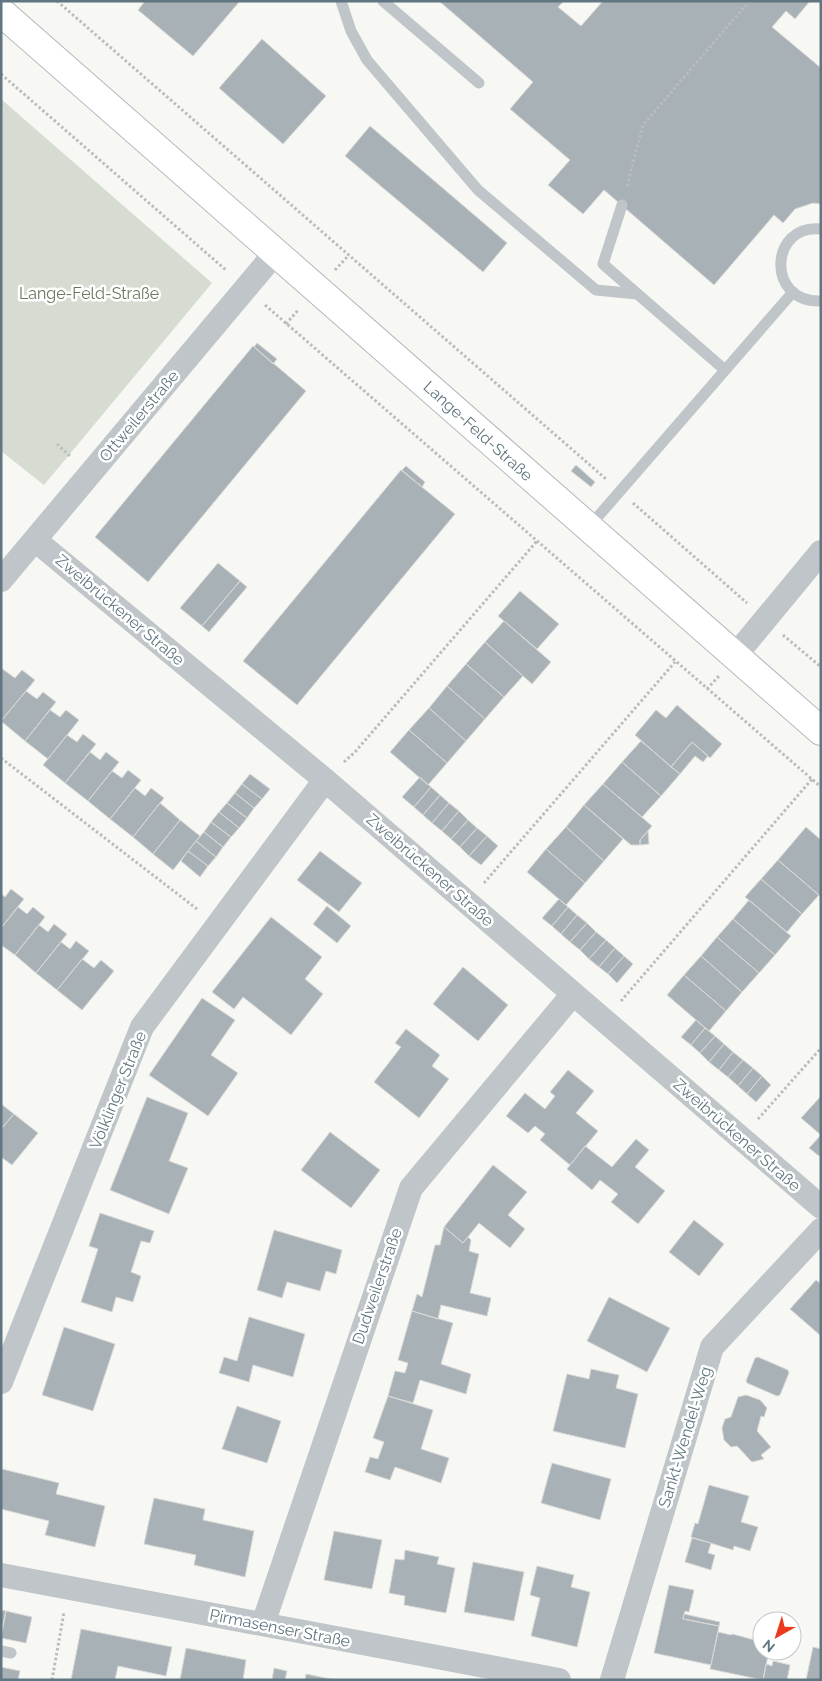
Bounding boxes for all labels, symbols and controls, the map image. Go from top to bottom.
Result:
park label: Lange-Feld-Straße [19,284,159,303]
street label: Ottweilerstraße [95,366,183,466]
street label: Lange-Feld-Straße [420,377,536,485]
street label: Zweibrückener Straße [52,551,188,669]
street label: Zweibrückener Straße [363,810,497,930]
street label: Völklinger Straße [86,1028,150,1152]
street label: Zweibrückener Straße [670,1075,804,1195]
street label: Dudweilerstraße [348,1225,406,1347]
street label: Sankt-Wendel-Weg [654,1364,716,1510]
street label: Pirmasenser Straße [208,1605,352,1651]
north arrow [752,1611,802,1661]
text: N [760,1637,778,1656]

